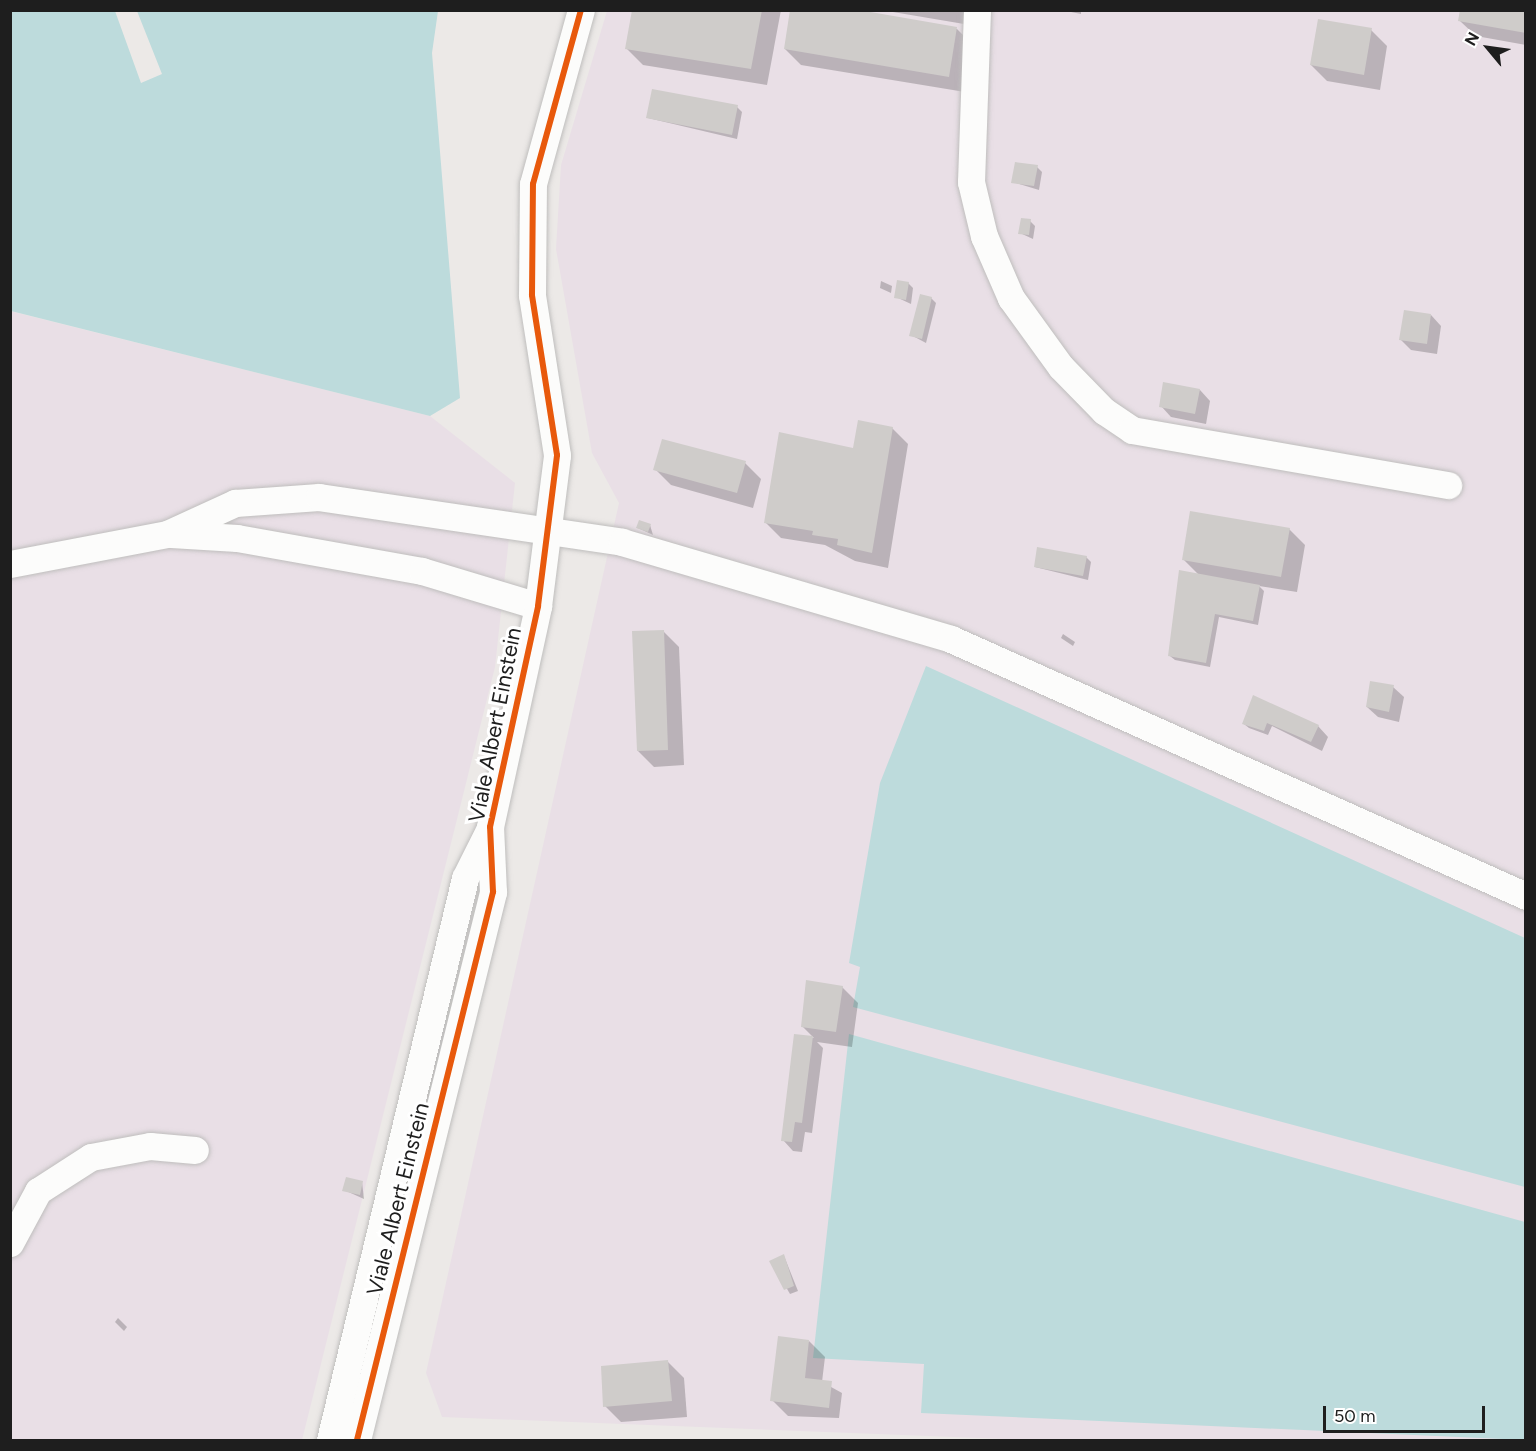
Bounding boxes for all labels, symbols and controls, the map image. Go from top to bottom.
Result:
north arrow [1458,18,1518,78]
text: N [1461,29,1483,49]
street label: Viale Albert Einstein [463,625,527,825]
street label: Viale Albert Einstein [361,1100,435,1298]
scale bar [1326,1394,1488,1432]
text: 50 m [1334,1405,1376,1427]

